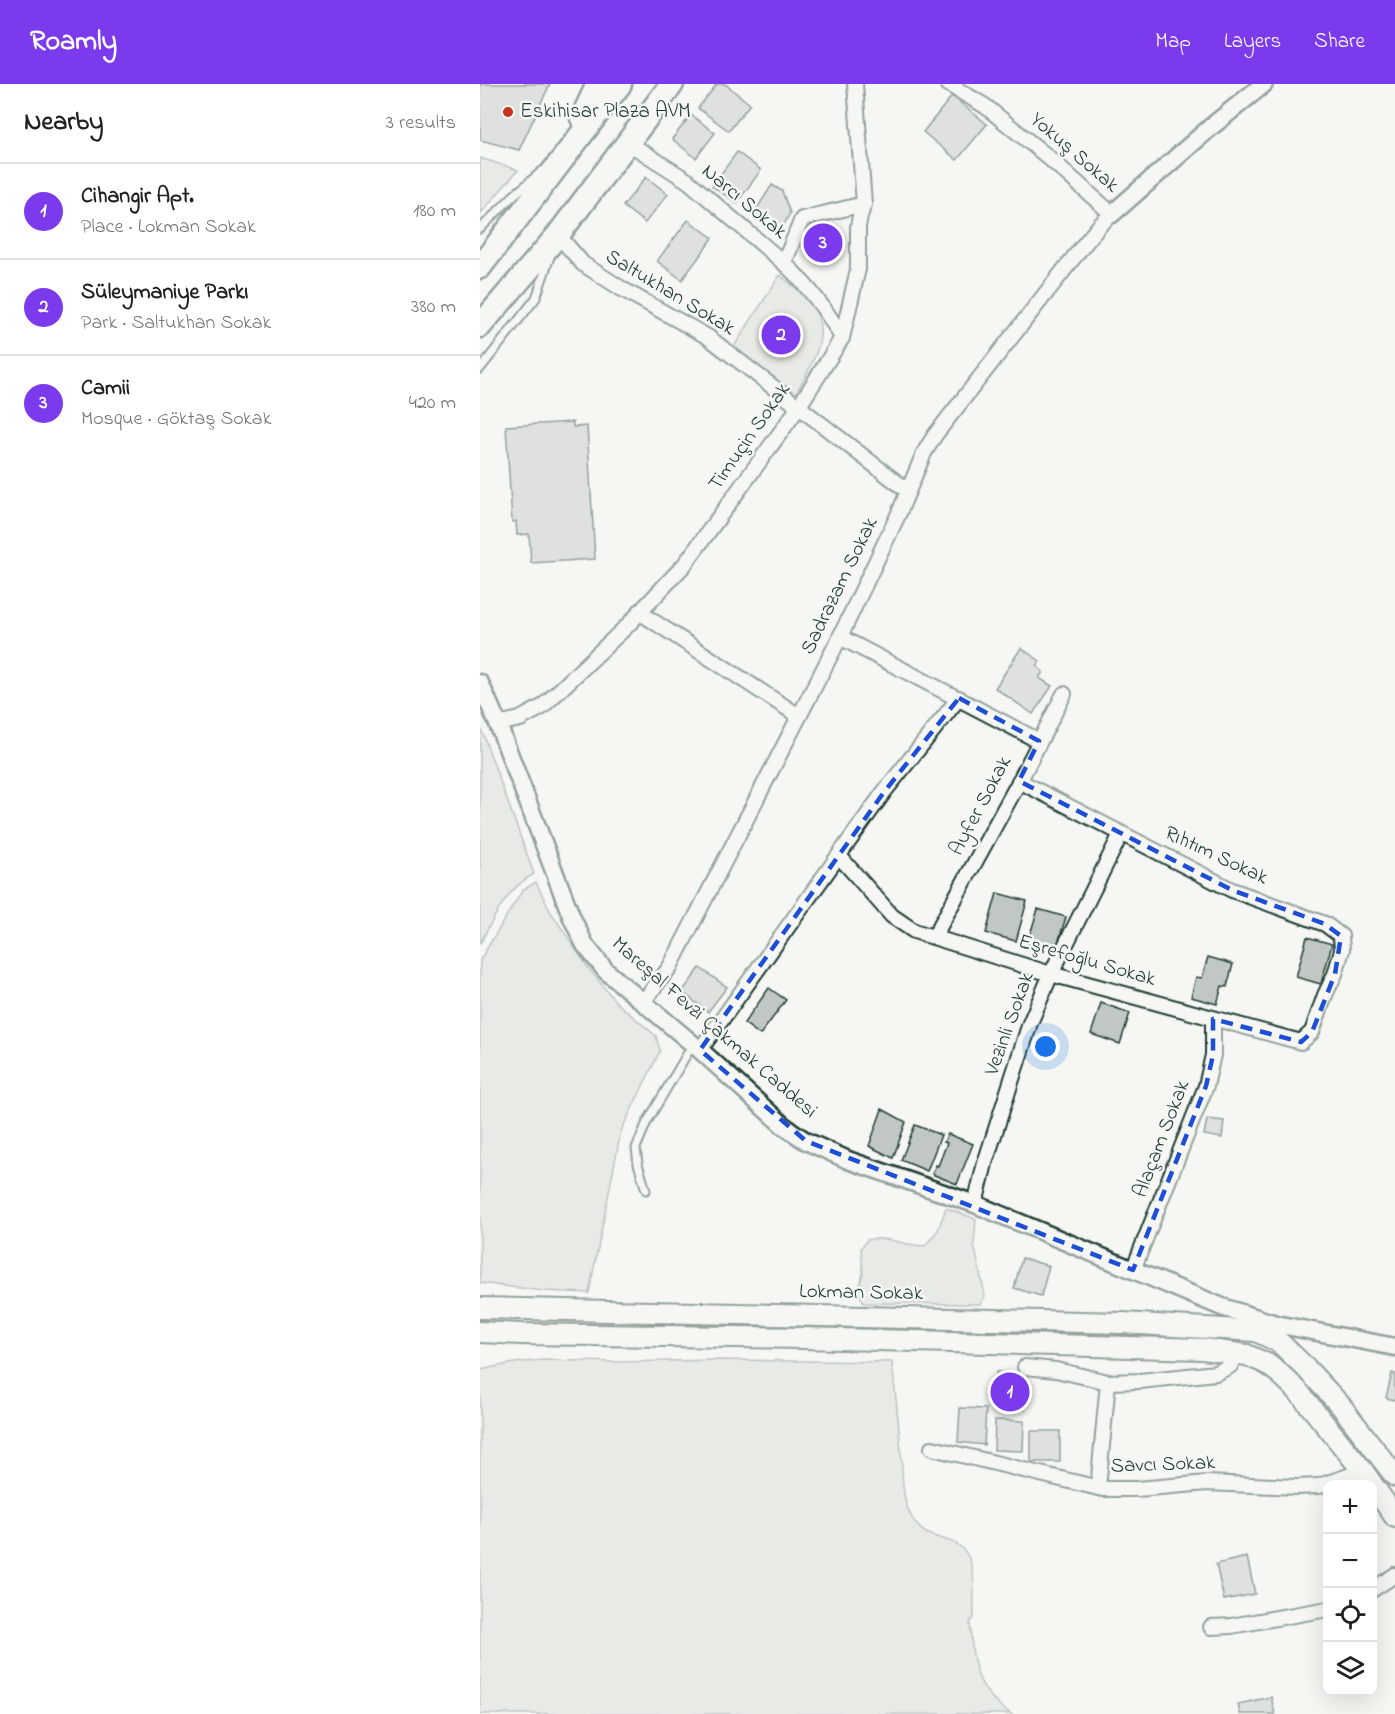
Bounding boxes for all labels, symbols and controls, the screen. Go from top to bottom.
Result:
text: Roamly [30,22,117,63]
text: Map [1155,27,1191,57]
text: Layers [1224,27,1281,57]
text: Share [1314,27,1365,57]
place label: Eskihisar Plaza AVM [520,97,691,127]
text: Nearby [24,104,103,142]
marker: Eskihisar Plaza AVM [501,105,515,119]
street label: Yokuş Sokak [1023,106,1126,201]
text: 3 results [386,109,456,138]
street label: Narcı Sokak [695,157,794,247]
text: Cihangir Apt. [81,181,194,213]
text: 1 [40,197,47,226]
text: 180 m [413,197,456,226]
text: Place · Lokman Sokak [81,213,256,242]
pin: 3 [804,220,842,266]
street label: Saltukhan Sokak [599,242,741,344]
text: Süleymaniye Parkı [81,277,249,309]
text: 2 [39,293,48,322]
text: 380 m [411,293,456,322]
text: Park · Saltukhan Sokak [81,309,271,338]
pin: 2 [762,312,800,358]
text: Camii [81,373,130,405]
street label: Timuçin Sokak [701,376,799,497]
text: 3 [39,389,48,418]
text: 420 m [409,389,456,418]
text: Mosque · Göktaş Sokak [81,405,271,434]
street label: Sadrazam Sokak [794,511,887,660]
street label: Ayfer Sokak [942,750,1022,862]
street label: Rıhtım Sokak [1159,819,1273,893]
street label: Eşrefoğlu Sokak [1014,927,1160,997]
street label: Mareşal Fevzi Çakmak Caddesi [604,930,824,1126]
street label: Vezinli Sokak [977,967,1043,1081]
your location [1031,1032,1060,1061]
street label: Alaçam Sokak [1126,1075,1198,1202]
street label: Lokman Sokak [799,1277,924,1309]
pin: 1 [990,1370,1030,1414]
street label: Savcı Sokak [1110,1448,1217,1482]
map controls [1323,1480,1377,1696]
button: + [1323,1480,1377,1534]
button: − [1323,1534,1377,1588]
button: locate [1323,1588,1377,1642]
button: layers [1323,1642,1377,1696]

